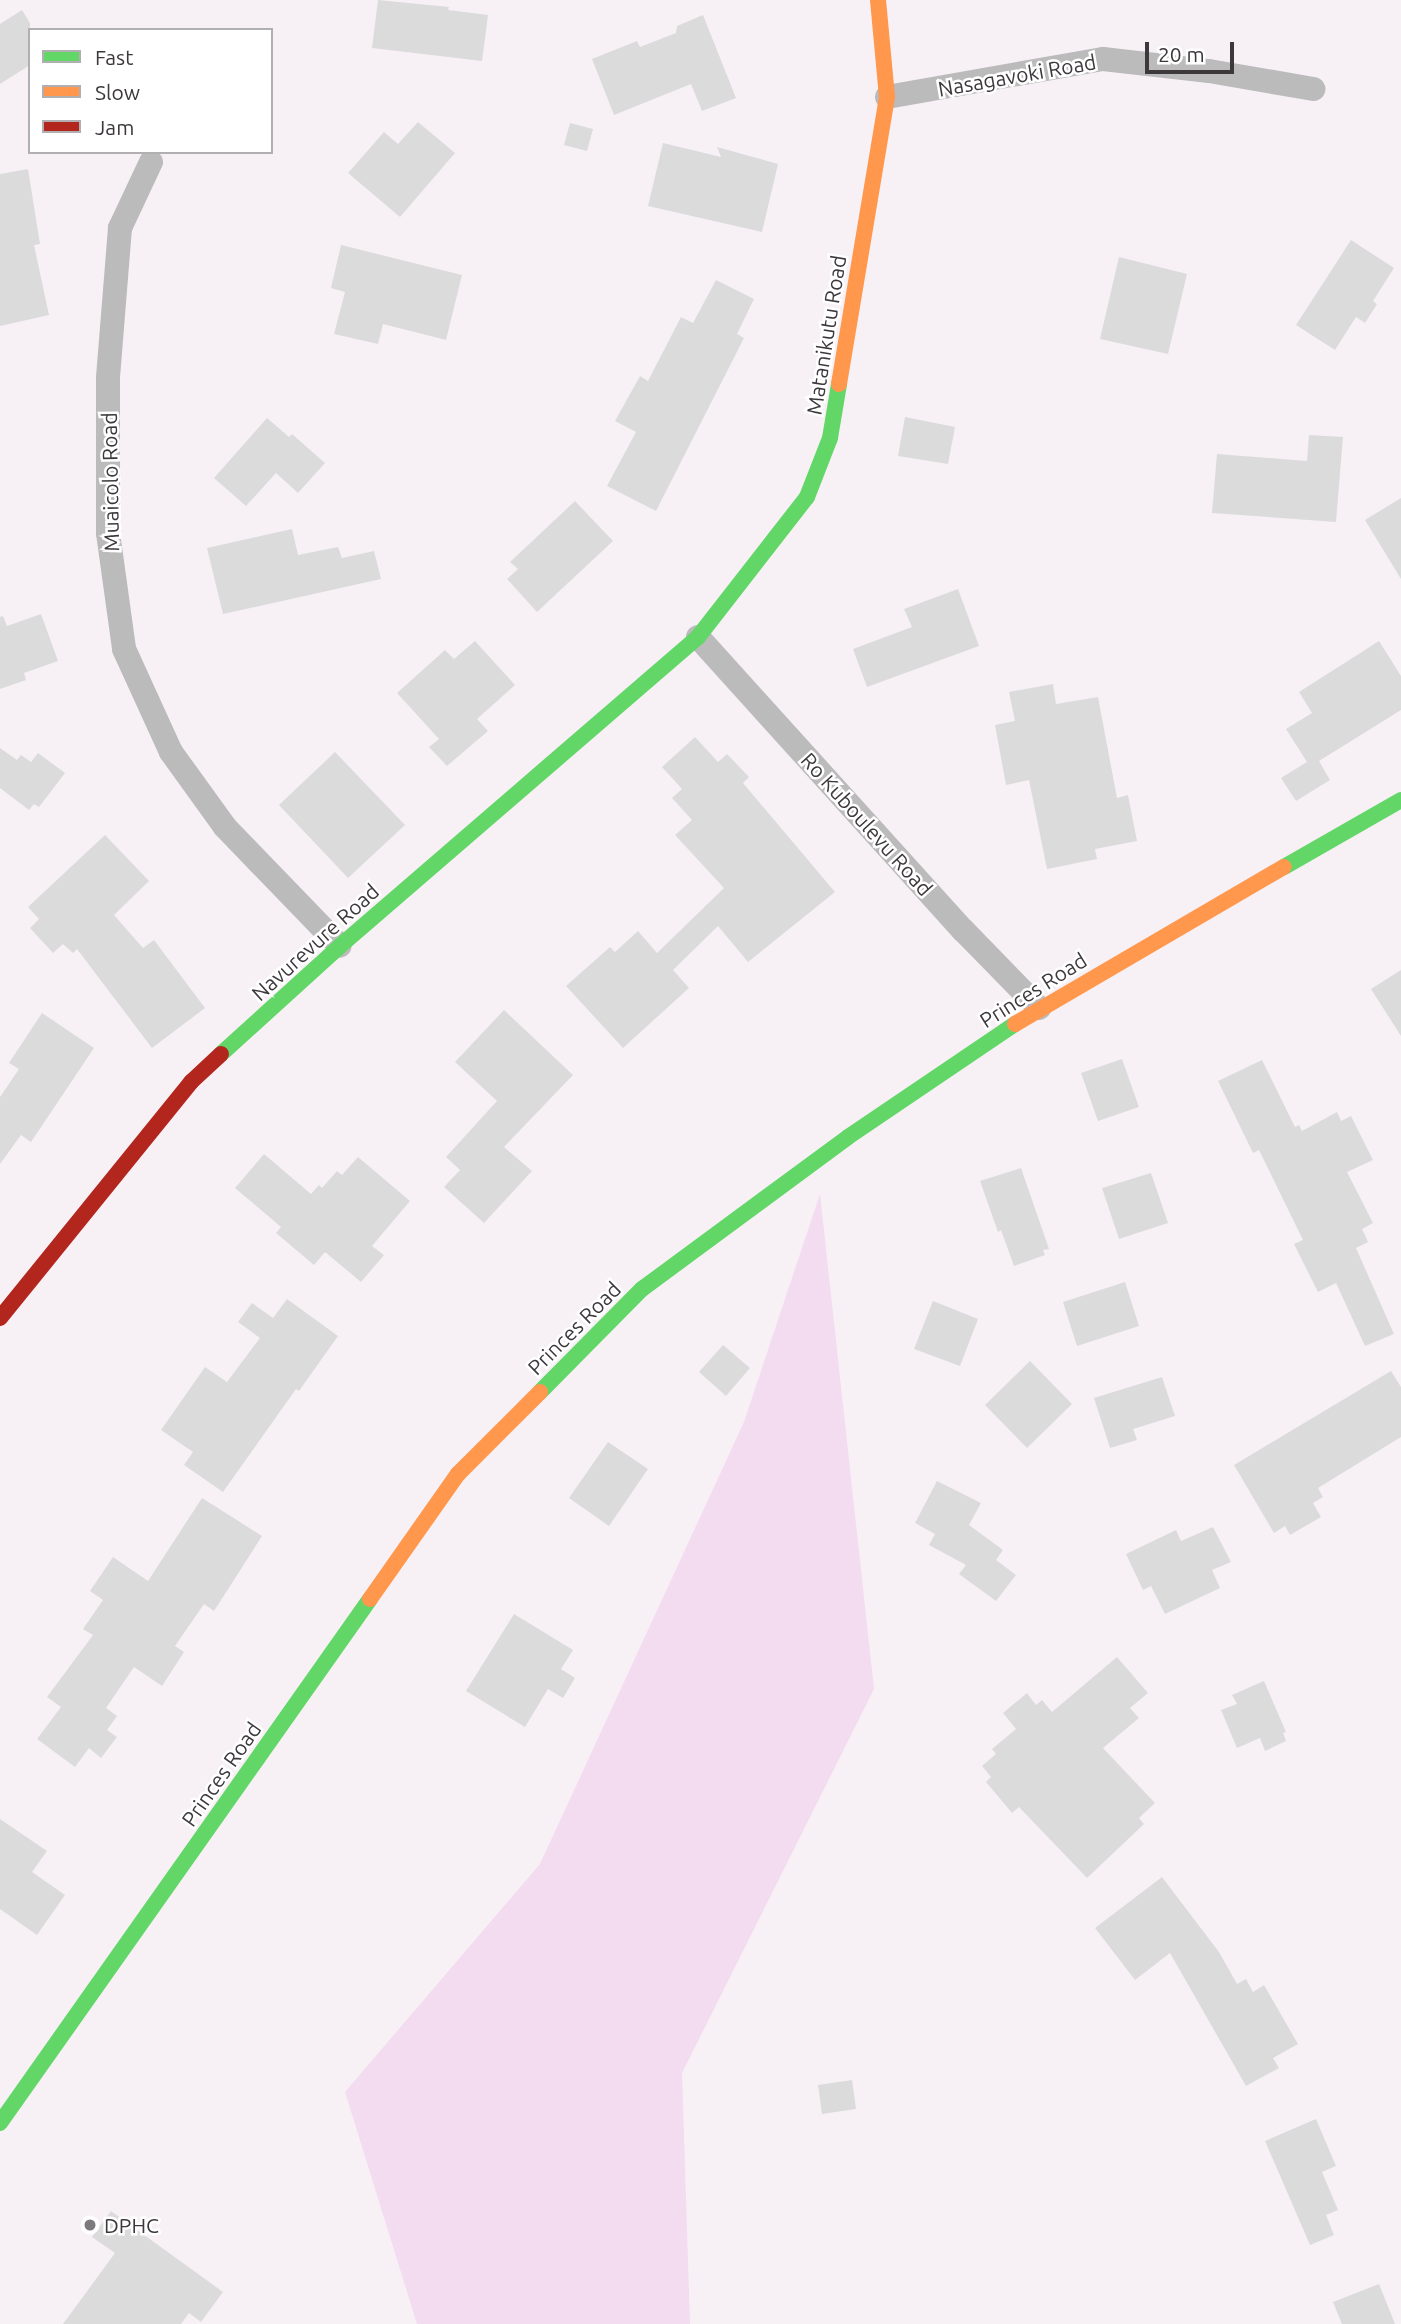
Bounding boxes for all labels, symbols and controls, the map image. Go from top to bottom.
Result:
legend [28,28,273,154]
scale bar [1149,28,1238,72]
text: 20 m [1158,42,1205,66]
text: Fast [95,45,133,69]
street label: Nasagavoki Road [936,49,1098,101]
text: Slow [95,80,140,104]
text: Jam [95,115,134,139]
street label: Matanikutu Road [801,253,851,417]
street label: Muaicolo Road [96,412,124,552]
street label: Ro Kuboulevu Road [796,747,938,901]
street label: Navurevure Road [246,878,384,1006]
street label: Princes Road [975,947,1091,1033]
street label: Princes Road [522,1276,626,1380]
street label: Princes Road [176,1717,266,1831]
place label: DPHC [104,2212,159,2238]
marker: DPHC [82,2217,98,2233]

